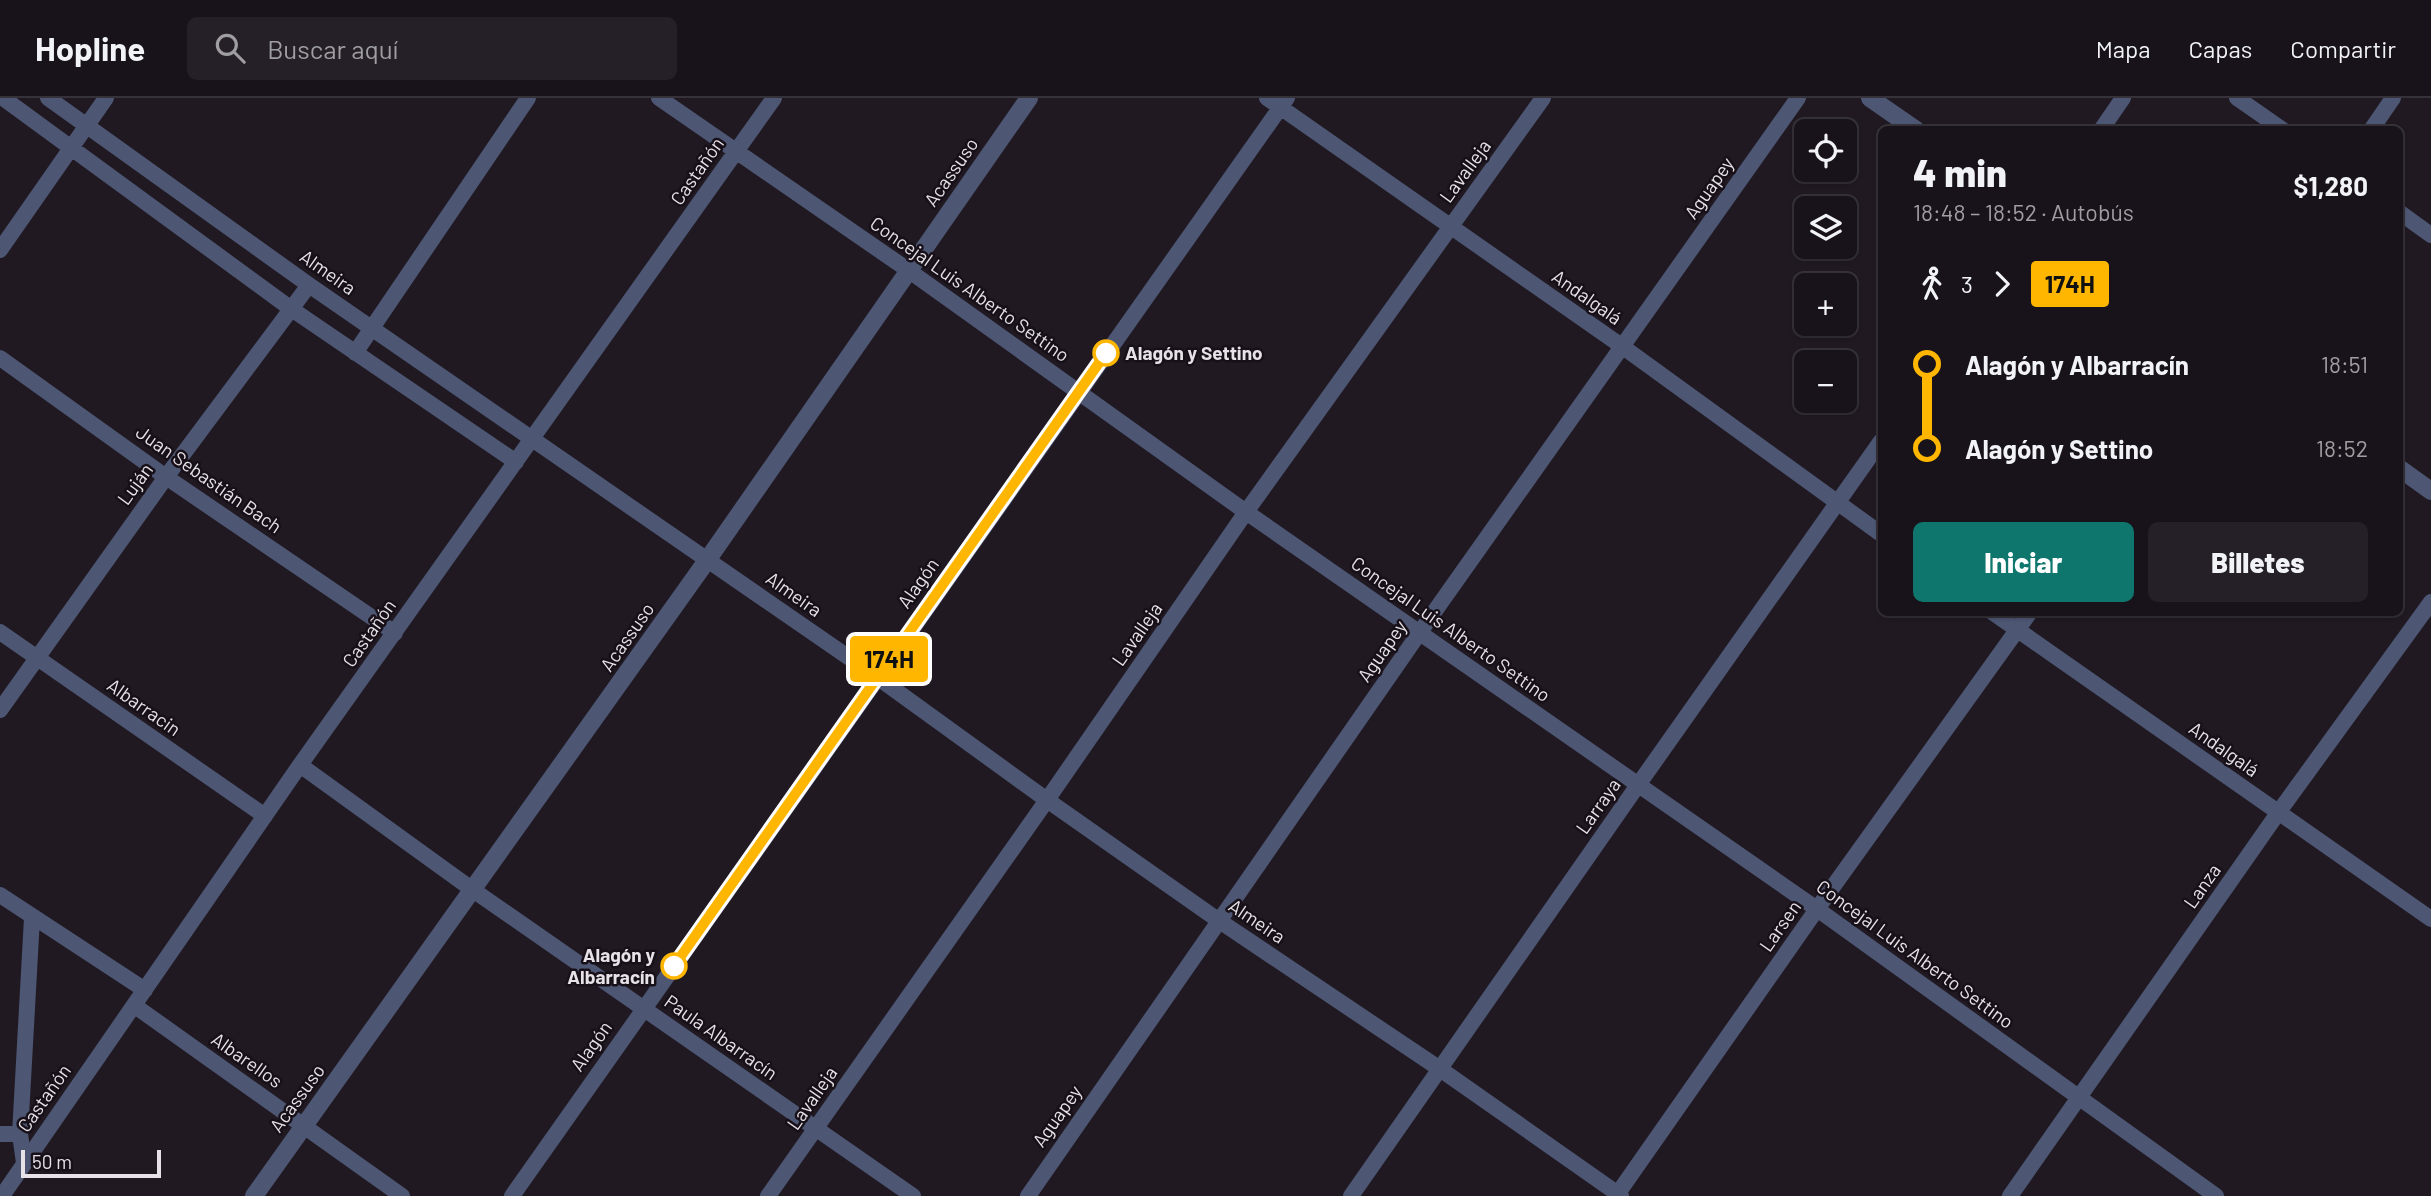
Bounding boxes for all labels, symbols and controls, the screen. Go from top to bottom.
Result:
search box [187,17,677,80]
text: Hopline [35,28,145,68]
icon: search [211,29,249,67]
text: Buscar aquí [267,33,398,64]
text: Mapa [2096,34,2151,63]
text: Capas [2189,34,2252,63]
text: Compartir [2290,34,2396,63]
map controls [1794,119,1857,413]
button: locate [1794,119,1857,182]
street label: Castañón [665,132,728,209]
street label: Acassuso [919,133,983,210]
street label: Lavalleja [1434,135,1495,207]
text: 4 min [1913,149,2007,195]
street label: Aguapey [1679,152,1738,223]
text: $1,280 [2294,170,2368,201]
button: layers [1794,196,1857,259]
text: 18:48 – 18:52 · Autobús [1913,198,2134,226]
street label: Concejal Luis Alberto Settino [866,211,1074,366]
street label: Almeira [296,244,361,299]
street label: Andalgalá [1548,264,1627,329]
icon: walk [1913,265,1951,303]
icon: forward [1983,265,2021,303]
text: 174H [2045,269,2095,298]
text: 3 [1961,270,1973,298]
button: + [1794,273,1857,336]
marker: Alagón y Settino [1093,340,1119,366]
place label: Alagón y Settino [1125,341,1263,364]
text: Alagón y Albarracín [1965,349,2189,380]
button: − [1794,350,1857,413]
text: 18:51 [2321,350,2368,378]
street label: Juan Sebastián Bach [132,420,287,537]
text: Alagón y Settino [1965,433,2153,464]
text: 18:52 [2316,434,2368,462]
street label: Luján [112,459,157,509]
button: Iniciar [1913,522,2134,602]
button: Billetes [2148,522,2368,602]
street label: Concejal Luis Alberto Settino [1347,551,1555,706]
street label: Alagón [892,553,943,612]
street label: Almeira [762,566,827,621]
street label: Castañón [337,594,400,671]
street label: Acassuso [595,598,659,675]
street label: Lavalleja [1106,598,1167,670]
street label: Aguapey [1352,615,1411,686]
line badge: 174H [840,636,938,682]
text: 174H [864,644,914,673]
street label: Albarracin [103,673,185,740]
street label: Andalgalá [2185,716,2264,781]
street label: Larraya [1570,774,1625,838]
street label: Lanza [2178,859,2225,912]
street label: Concejal Luis Alberto Settino [1812,874,2018,1033]
street label: Almeira [1225,893,1290,948]
street label: Larsen [1754,896,1805,956]
place label: Alagón y Albarracín [567,943,655,988]
marker: Alagón y Albarracín [661,953,687,979]
street label: Paula Albarracín [660,989,782,1084]
street label: Alagón [565,1016,616,1075]
street label: Albarellos [207,1027,287,1092]
street label: Castañón [12,1059,75,1136]
street label: Acassuso [264,1059,329,1136]
street label: Lavalleja [781,1062,842,1134]
street label: Aguapey [1027,1080,1086,1151]
scale bar [21,1147,161,1179]
text: 50 m [32,1150,72,1173]

